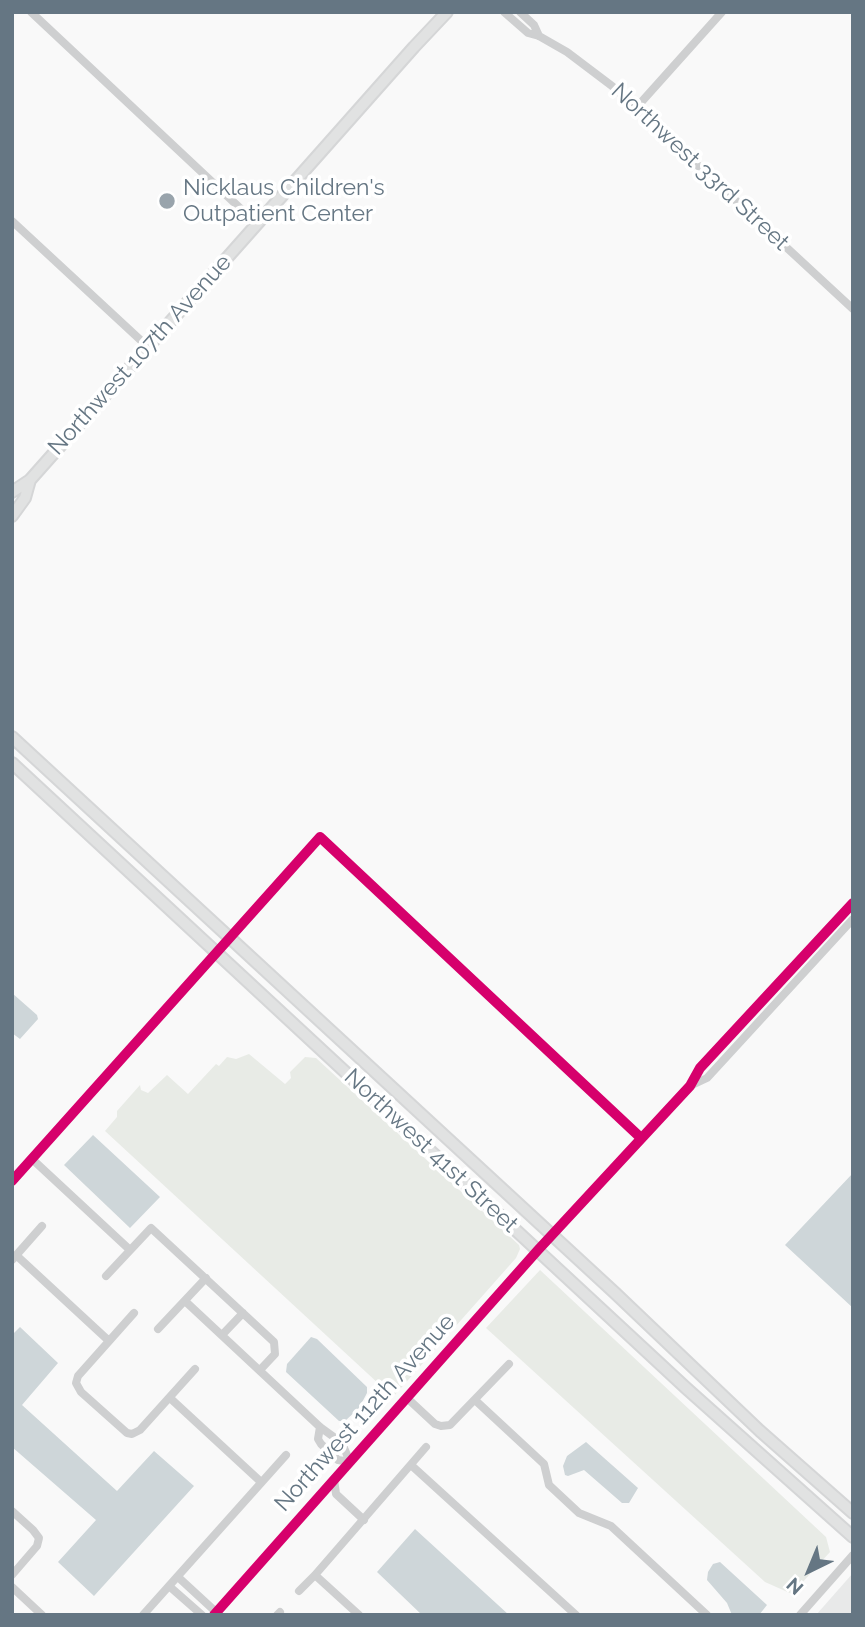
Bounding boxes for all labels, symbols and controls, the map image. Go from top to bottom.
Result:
street label: Northwest 33rd Street [605,77,795,257]
place label: Nicklaus Children's Outpatient Center [183,174,385,228]
marker: Nicklaus Children's Outpatient Center [157,191,177,211]
street label: Northwest 107th Avenue [43,249,237,461]
street label: Northwest 41st Street [338,1063,524,1239]
street label: Northwest 112th Avenue [269,1309,461,1517]
north arrow [774,1536,844,1606]
text: N [782,1573,807,1599]

